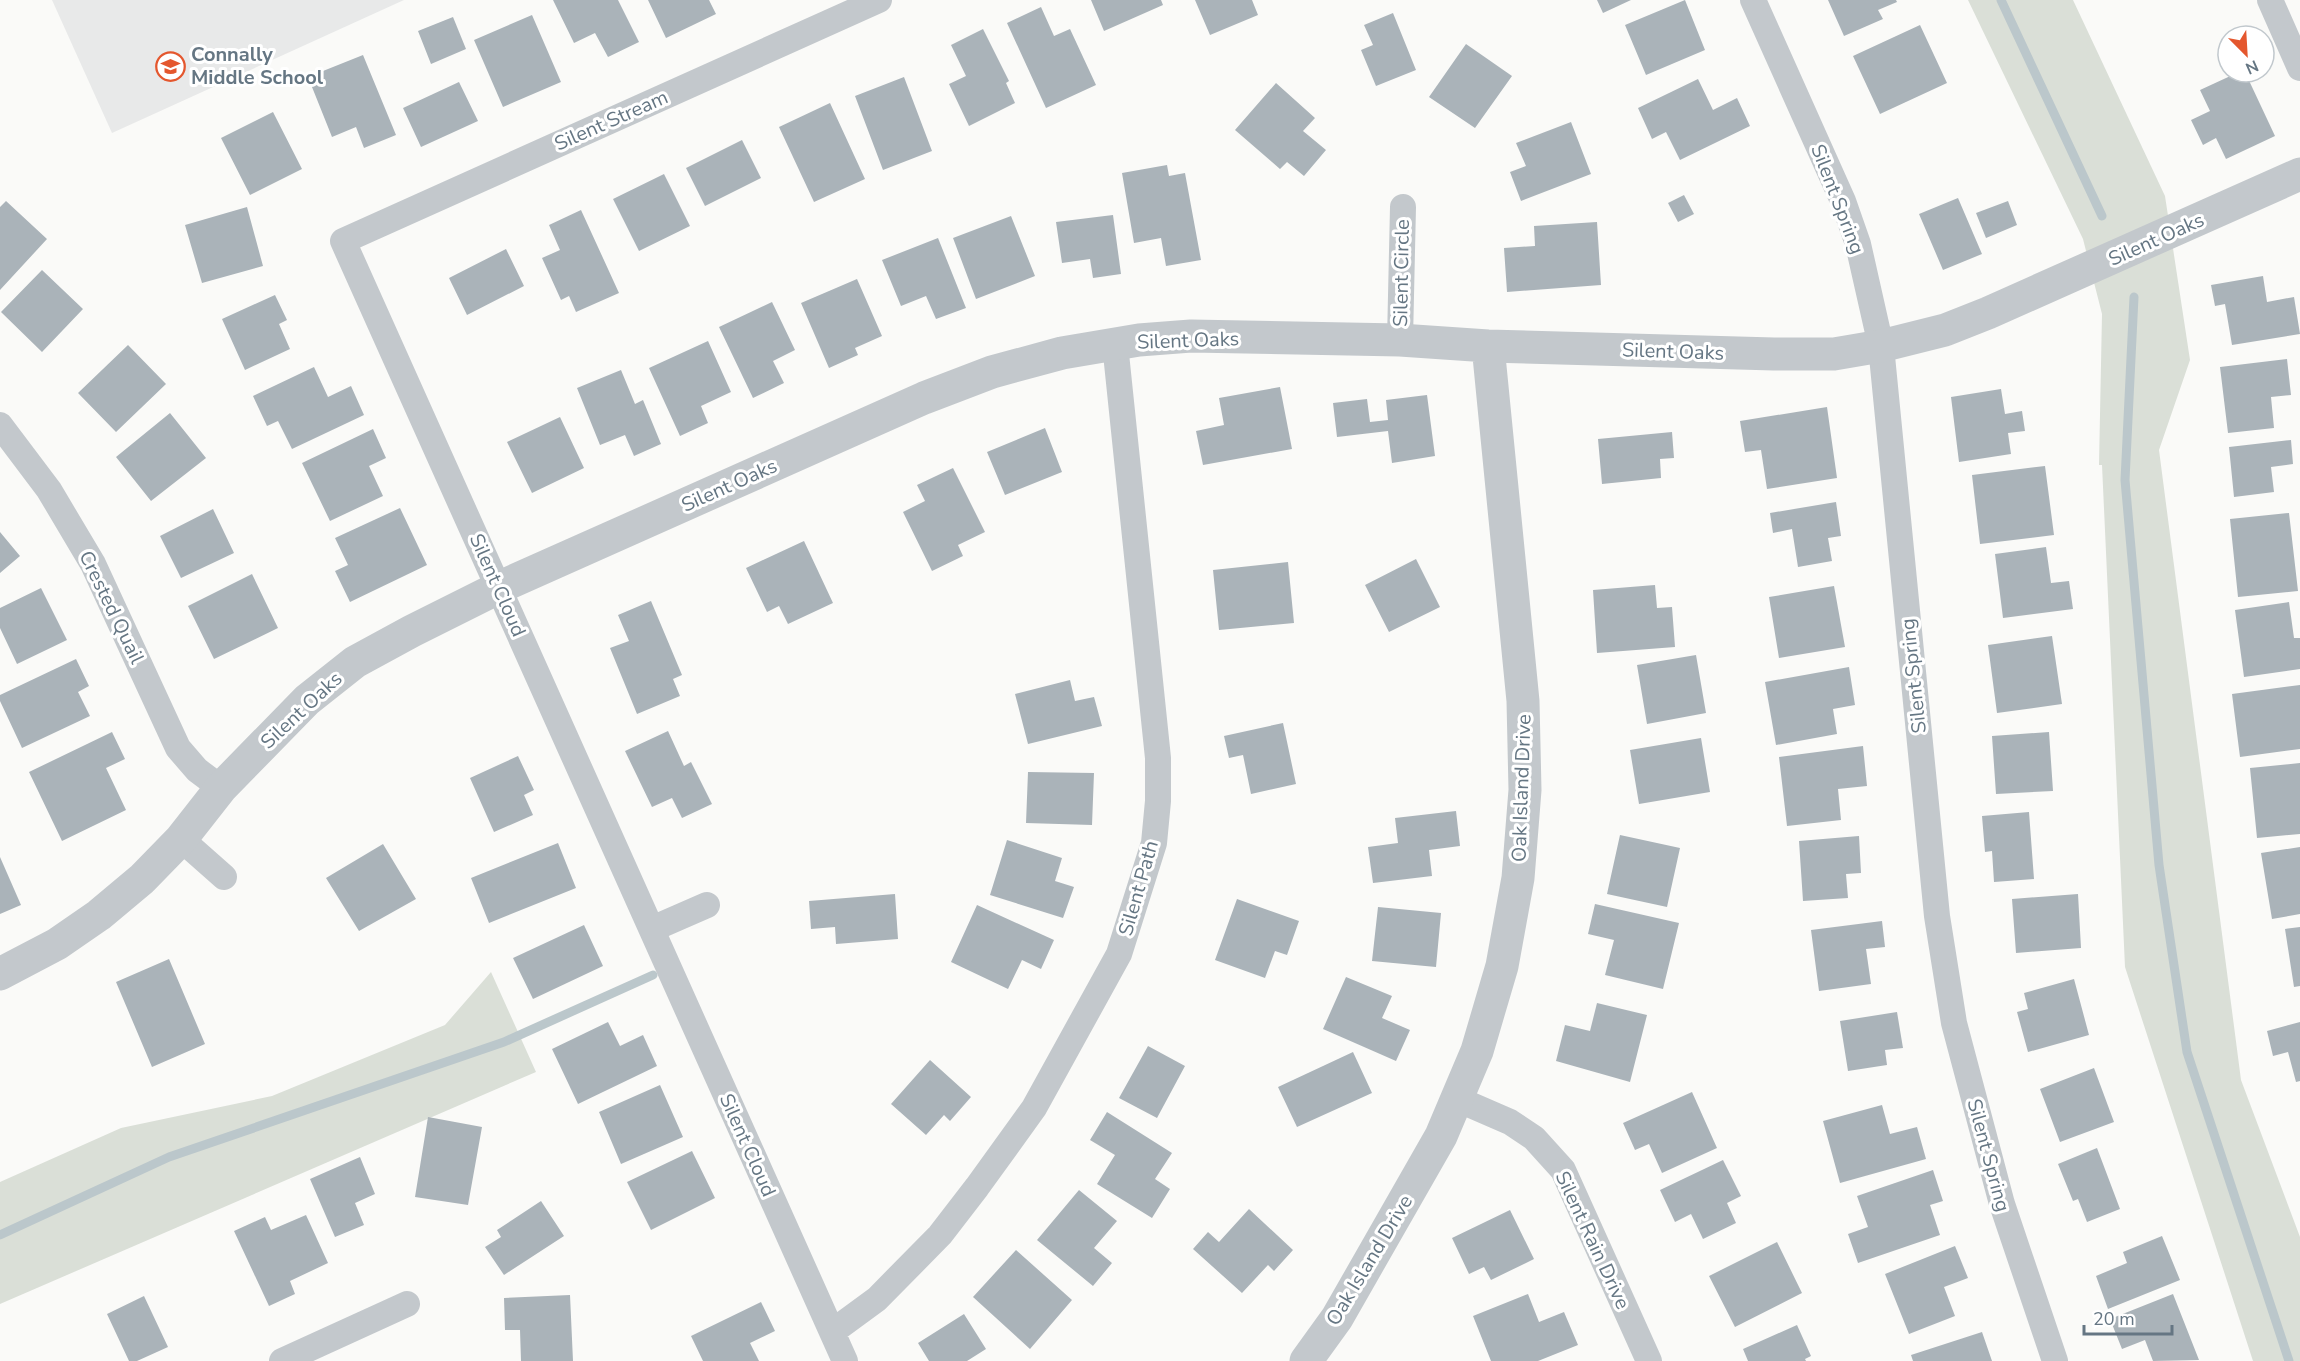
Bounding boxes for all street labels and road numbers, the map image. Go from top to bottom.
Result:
street label: Silent Stream [550,83,672,158]
street label: Silent Spring [1804,140,1871,258]
street label: Silent Oaks [2104,206,2208,273]
street label: Silent Circle [1387,219,1416,327]
street label: Silent Oaks [1136,325,1240,356]
street label: Silent Oaks [1621,336,1725,367]
street label: Silent Oaks [677,452,781,519]
street label: Silent Cloud [463,529,532,641]
street label: Crested Quail [73,546,151,668]
street label: Silent Spring [1894,617,1933,735]
street label: Silent Oaks [255,666,348,755]
street label: Oak Island Drive [1505,714,1538,862]
street label: Silent Path [1112,837,1165,939]
street label: Silent Cloud [713,1089,782,1201]
street label: Silent Spring [1960,1096,2017,1215]
street label: Silent Rain Drive [1549,1167,1636,1314]
street label: Oak Island Drive [1320,1190,1419,1331]

